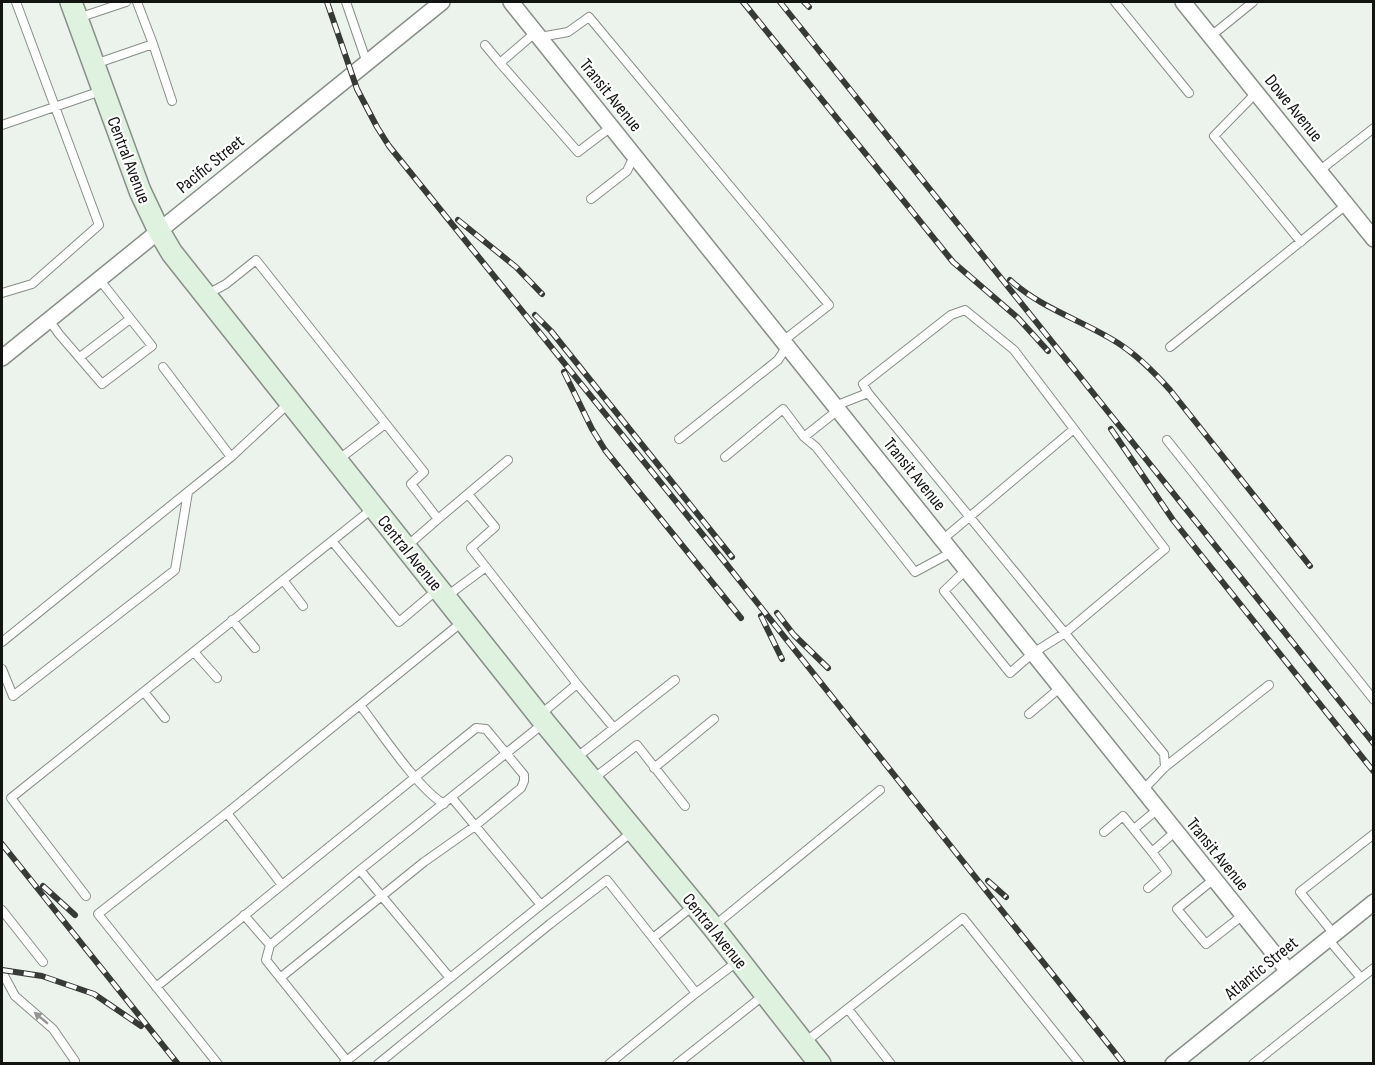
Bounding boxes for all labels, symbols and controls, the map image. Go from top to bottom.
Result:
street label: Transit Avenue [575,55,646,136]
street label: Dowe Avenue [1260,70,1327,146]
street label: Central Avenue [102,114,155,206]
street label: Pacific Street [172,131,249,198]
street label: Transit Avenue [879,434,950,515]
street label: Central Avenue [373,511,446,595]
street label: Transit Avenue [1182,814,1253,895]
street label: Central Avenue [678,889,751,973]
street label: Atlantic Street [1220,932,1303,1005]
one-way arrow [34,1012,49,1025]

